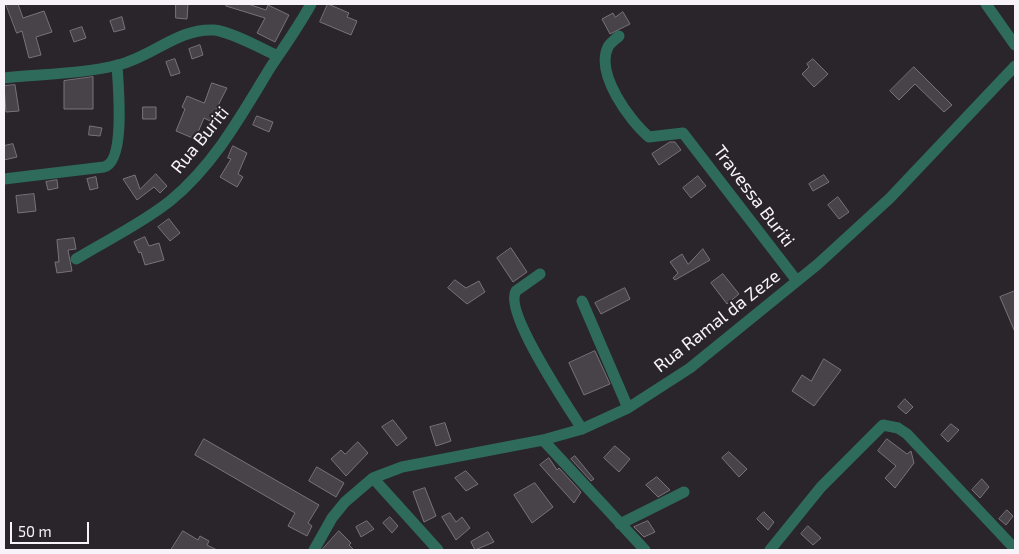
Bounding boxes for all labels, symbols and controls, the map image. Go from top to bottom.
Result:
street label: Rua Buriti [167,102,233,178]
street label: Travessa Buriti [709,141,799,251]
street label: Rua Ramal da Zeze [650,265,784,377]
scale bar [12,512,91,544]
text: 50 m [18,522,52,540]

